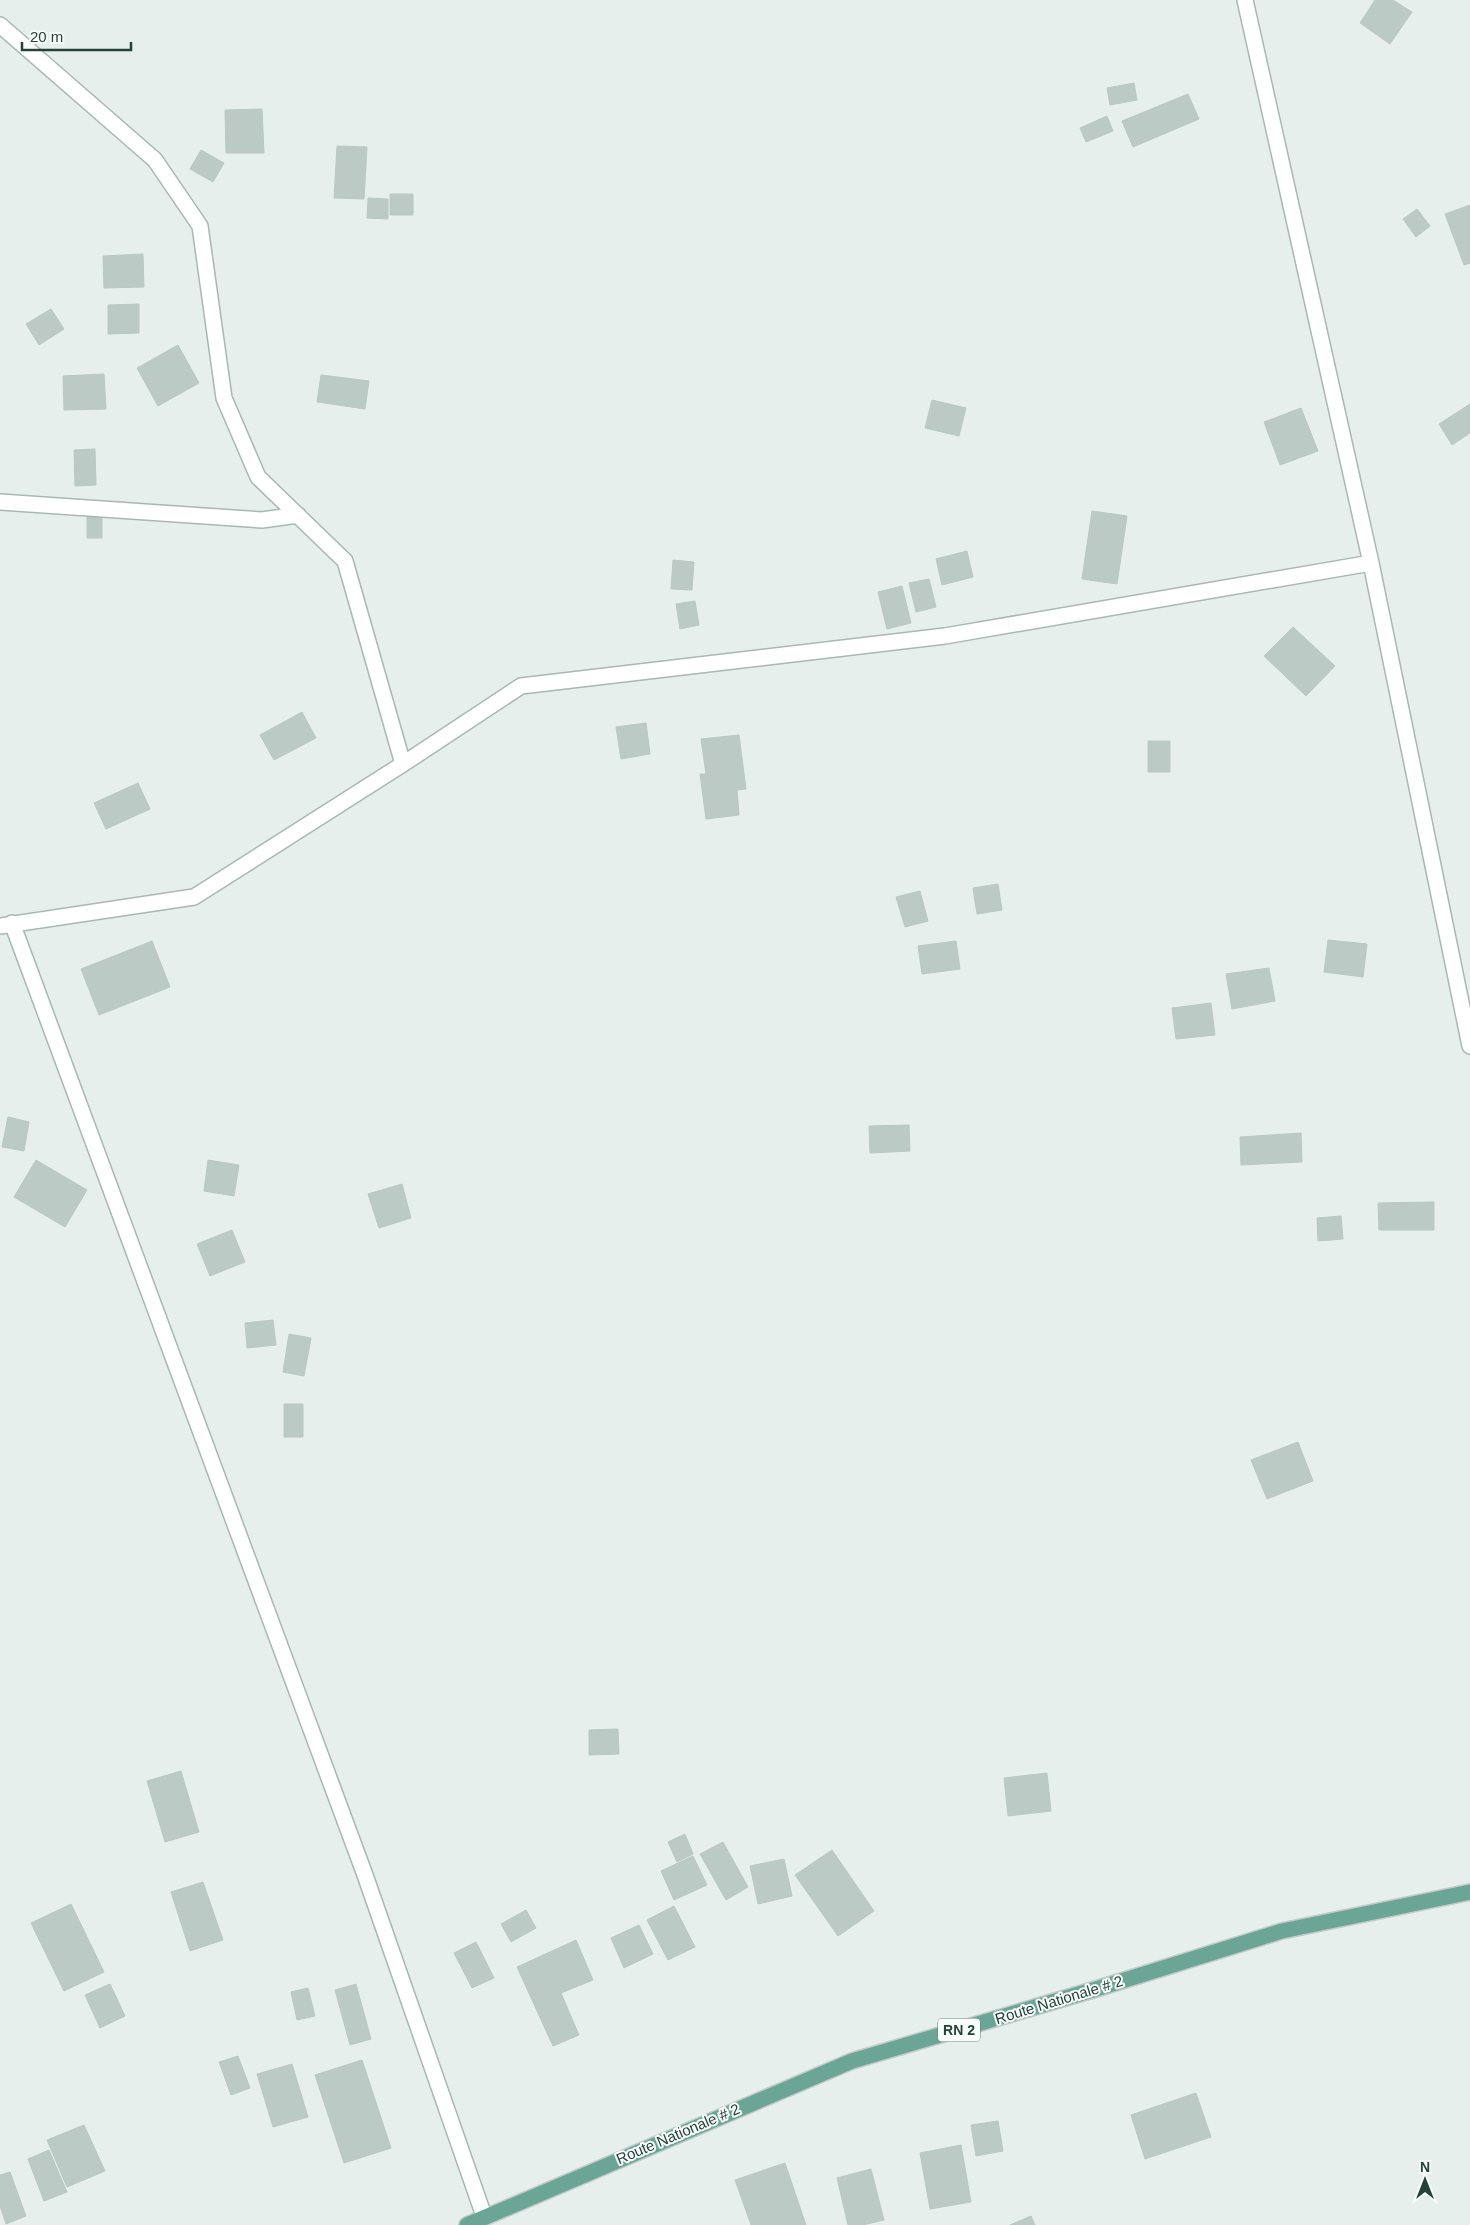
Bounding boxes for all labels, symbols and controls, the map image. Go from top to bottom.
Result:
scale bar [22,20,131,52]
text: 20 m [30,28,63,45]
street label: Route Nationale # 2 [993,1972,1125,2027]
road number: RN 2 [938,2018,980,2042]
street label: Route Nationale # 2 [613,2100,742,2167]
north arrow [1400,2155,1450,2205]
text: N [1420,2159,1430,2175]

